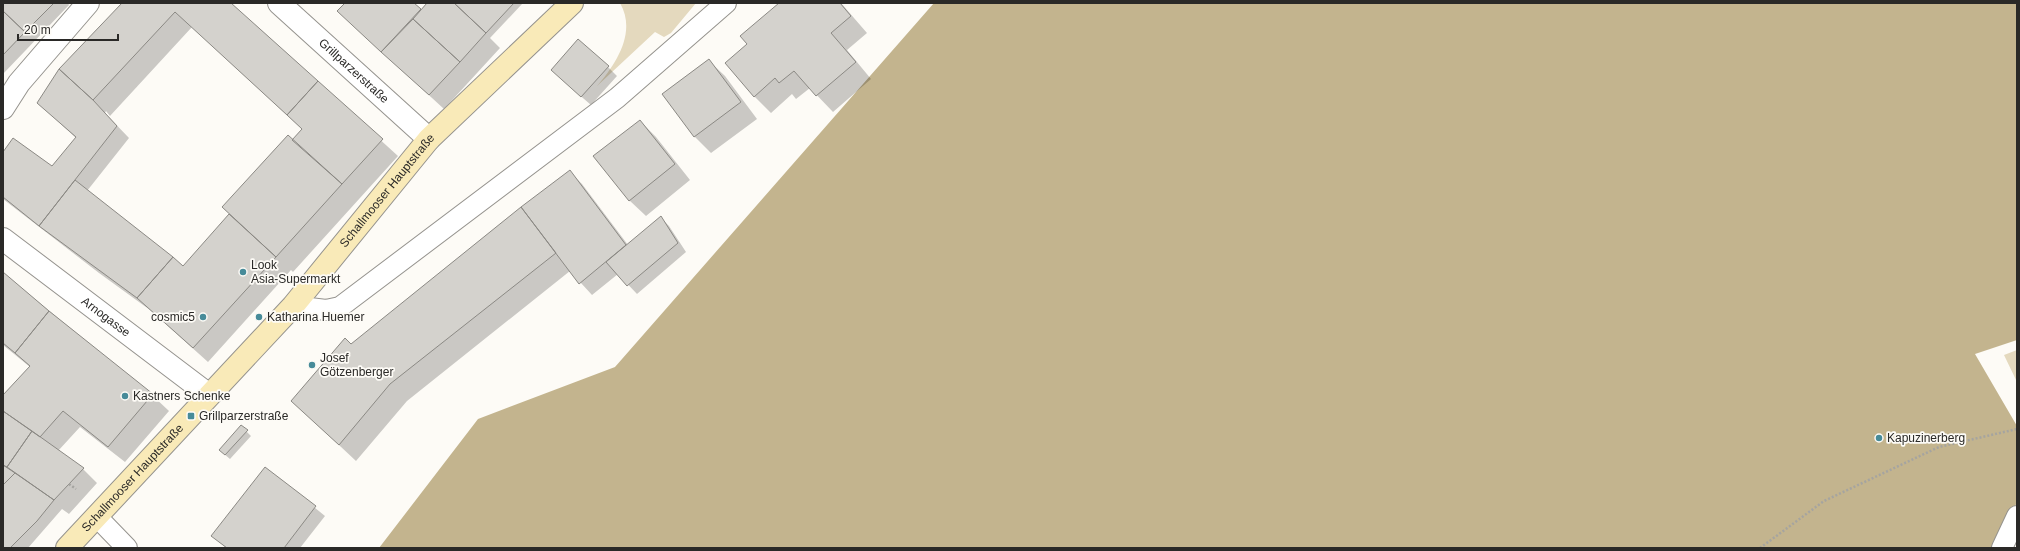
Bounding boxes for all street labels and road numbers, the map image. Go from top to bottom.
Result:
street label: Grillparzerstraße [316,36,392,106]
street label: Schallmooser Hauptstraße [337,131,437,250]
street label: Arnogasse [79,294,133,340]
street label: Schallmooser Hauptstraße [79,421,186,535]

